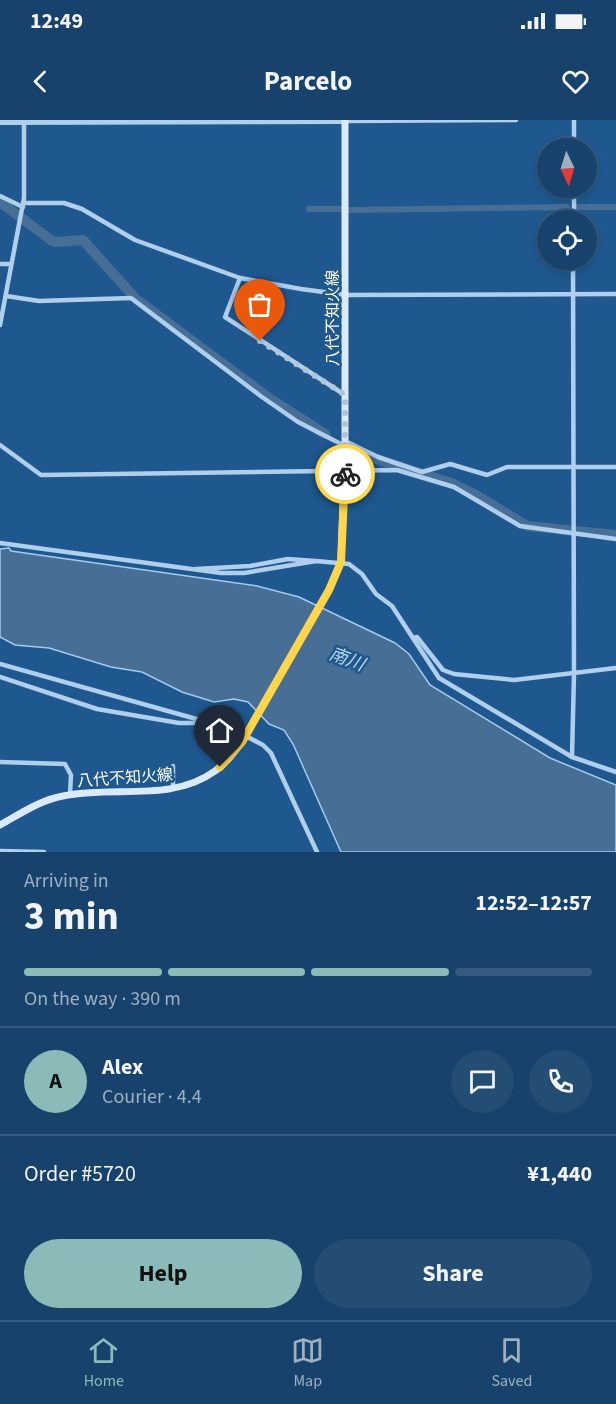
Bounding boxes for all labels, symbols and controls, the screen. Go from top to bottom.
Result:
text: 12:49 [30,5,83,37]
text: Parcelo [264,62,352,101]
icon: back [24,65,57,98]
icon: heart [559,65,592,98]
north arrow [537,138,597,198]
map controls [537,138,597,270]
button: locate [537,210,597,270]
street label: 八代不知火線 [322,270,344,366]
pin [234,279,285,341]
icon: bag [243,288,276,321]
courier [315,444,375,504]
icon: bike [329,458,362,491]
water label: 南川 [326,641,370,678]
pin [194,705,245,767]
icon: home [203,714,236,747]
street label: 八代不知火線 [76,764,174,792]
text: Arriving in [24,867,109,895]
text: 12:52–12:57 [475,887,592,919]
text: 3 min [24,889,119,945]
text: On the way · 390 m [24,985,181,1013]
button: chat [451,1050,514,1113]
button: phone [529,1050,592,1113]
text: Alex [102,1051,143,1083]
text: A [49,1065,62,1097]
text: Courier · 4.4 [102,1083,202,1111]
text: Order #5720 [24,1158,136,1190]
text: ¥1,440 [527,1158,592,1190]
button: Help [24,1239,302,1308]
button: Share [314,1239,592,1308]
tab: Home [84,1334,124,1392]
tab: Map [291,1334,324,1392]
tab: Saved [492,1334,532,1392]

